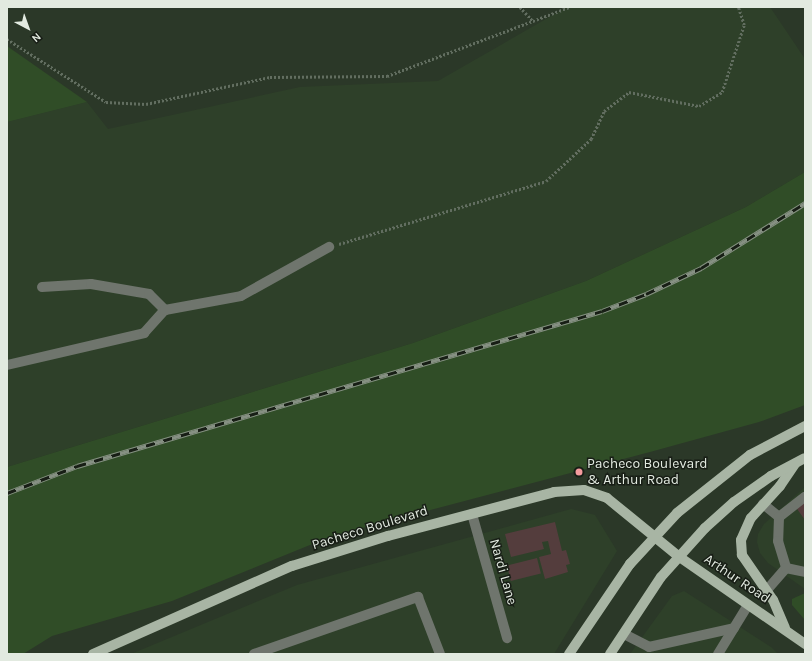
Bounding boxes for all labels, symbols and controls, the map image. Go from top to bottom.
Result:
north arrow [8,8,48,48]
text: N [29,30,43,45]
place label: Pacheco Boulevard & Arthur Road [587,456,708,488]
marker: Pacheco Boulevard & Arthur Road [574,467,584,477]
street label: Pacheco Boulevard [310,502,430,554]
street label: Nardi Lane [486,537,520,607]
street label: Arthur Road [701,551,773,607]

